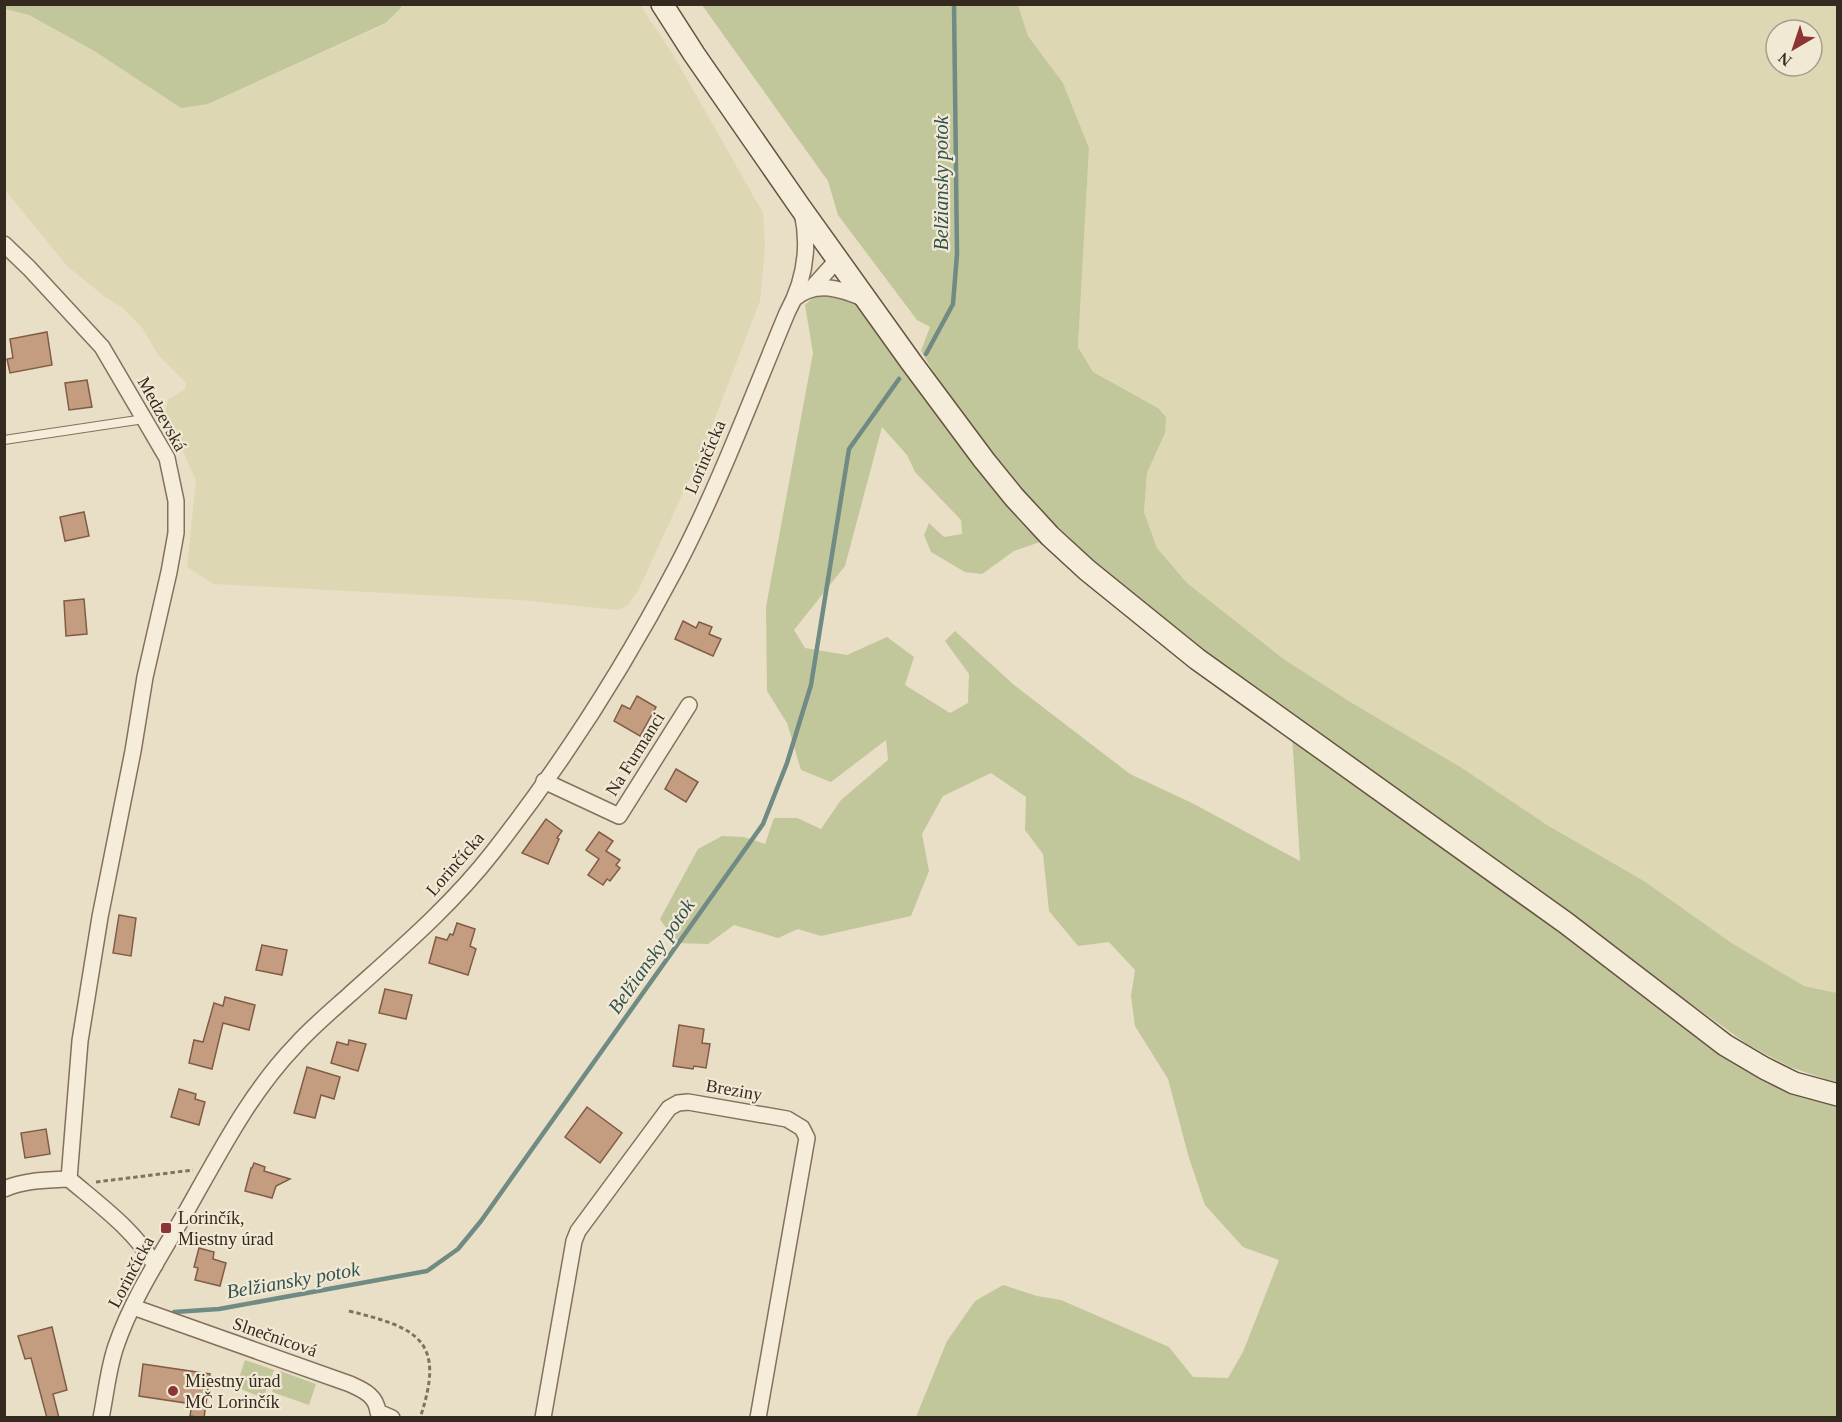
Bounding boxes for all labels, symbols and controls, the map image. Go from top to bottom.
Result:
north arrow [1764,18,1824,78]
text: N [1775,49,1795,70]
water label: Belžiansky potok [930,114,953,250]
street label: Medzevská [133,373,191,455]
street label: Lorinčícka [681,417,729,497]
street label: Na Furmanci [601,709,669,799]
street label: Lorinčícka [422,828,488,900]
water label: Belžiansky potok [603,893,700,1018]
street label: Breziny [704,1075,764,1105]
place label: Lorinčík, Miestny úrad [178,1208,273,1249]
marker: Lorinčík, Miestny úrad [159,1221,173,1235]
street label: Lorinčícka [104,1233,158,1311]
water label: Belžiansky potok [225,1257,363,1304]
street label: Slnečnicová [230,1313,320,1361]
place label: Miestny úrad MČ Lorinčík [185,1371,280,1412]
marker: Miestny úrad MČ Lorinčík [166,1384,180,1398]

